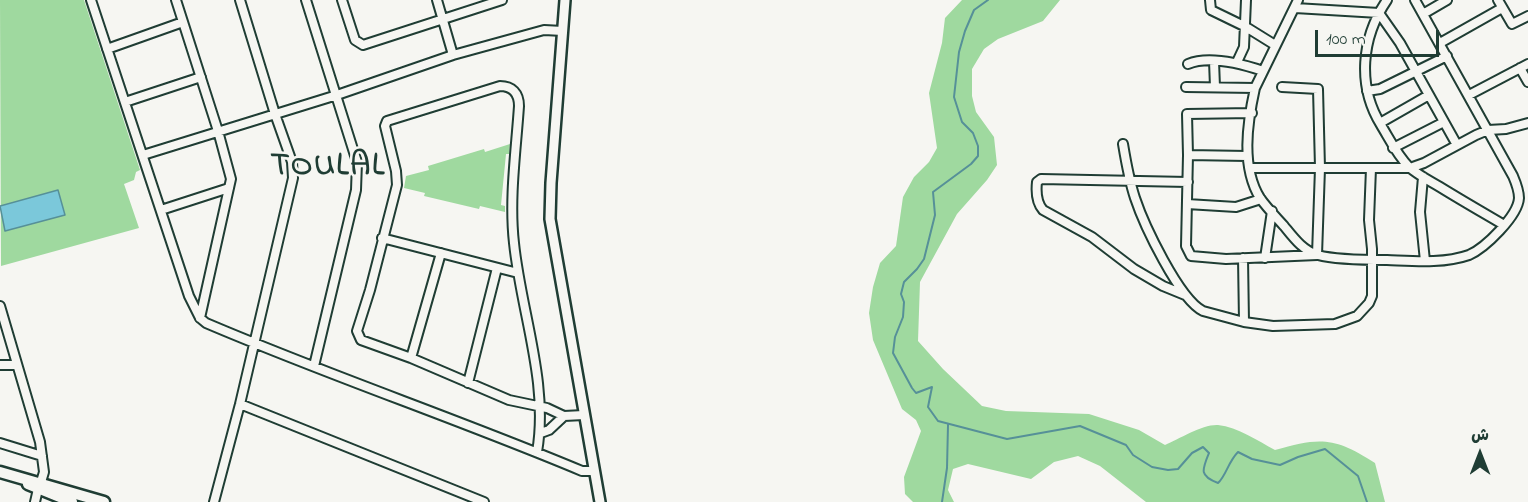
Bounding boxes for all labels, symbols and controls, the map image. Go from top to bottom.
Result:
scale bar [1318,18,1442,56]
text: 100 m [1326,27,1366,53]
district label: TOULAL [270,149,386,189]
north arrow [1450,424,1510,484]
text: ش [1471,424,1489,448]

